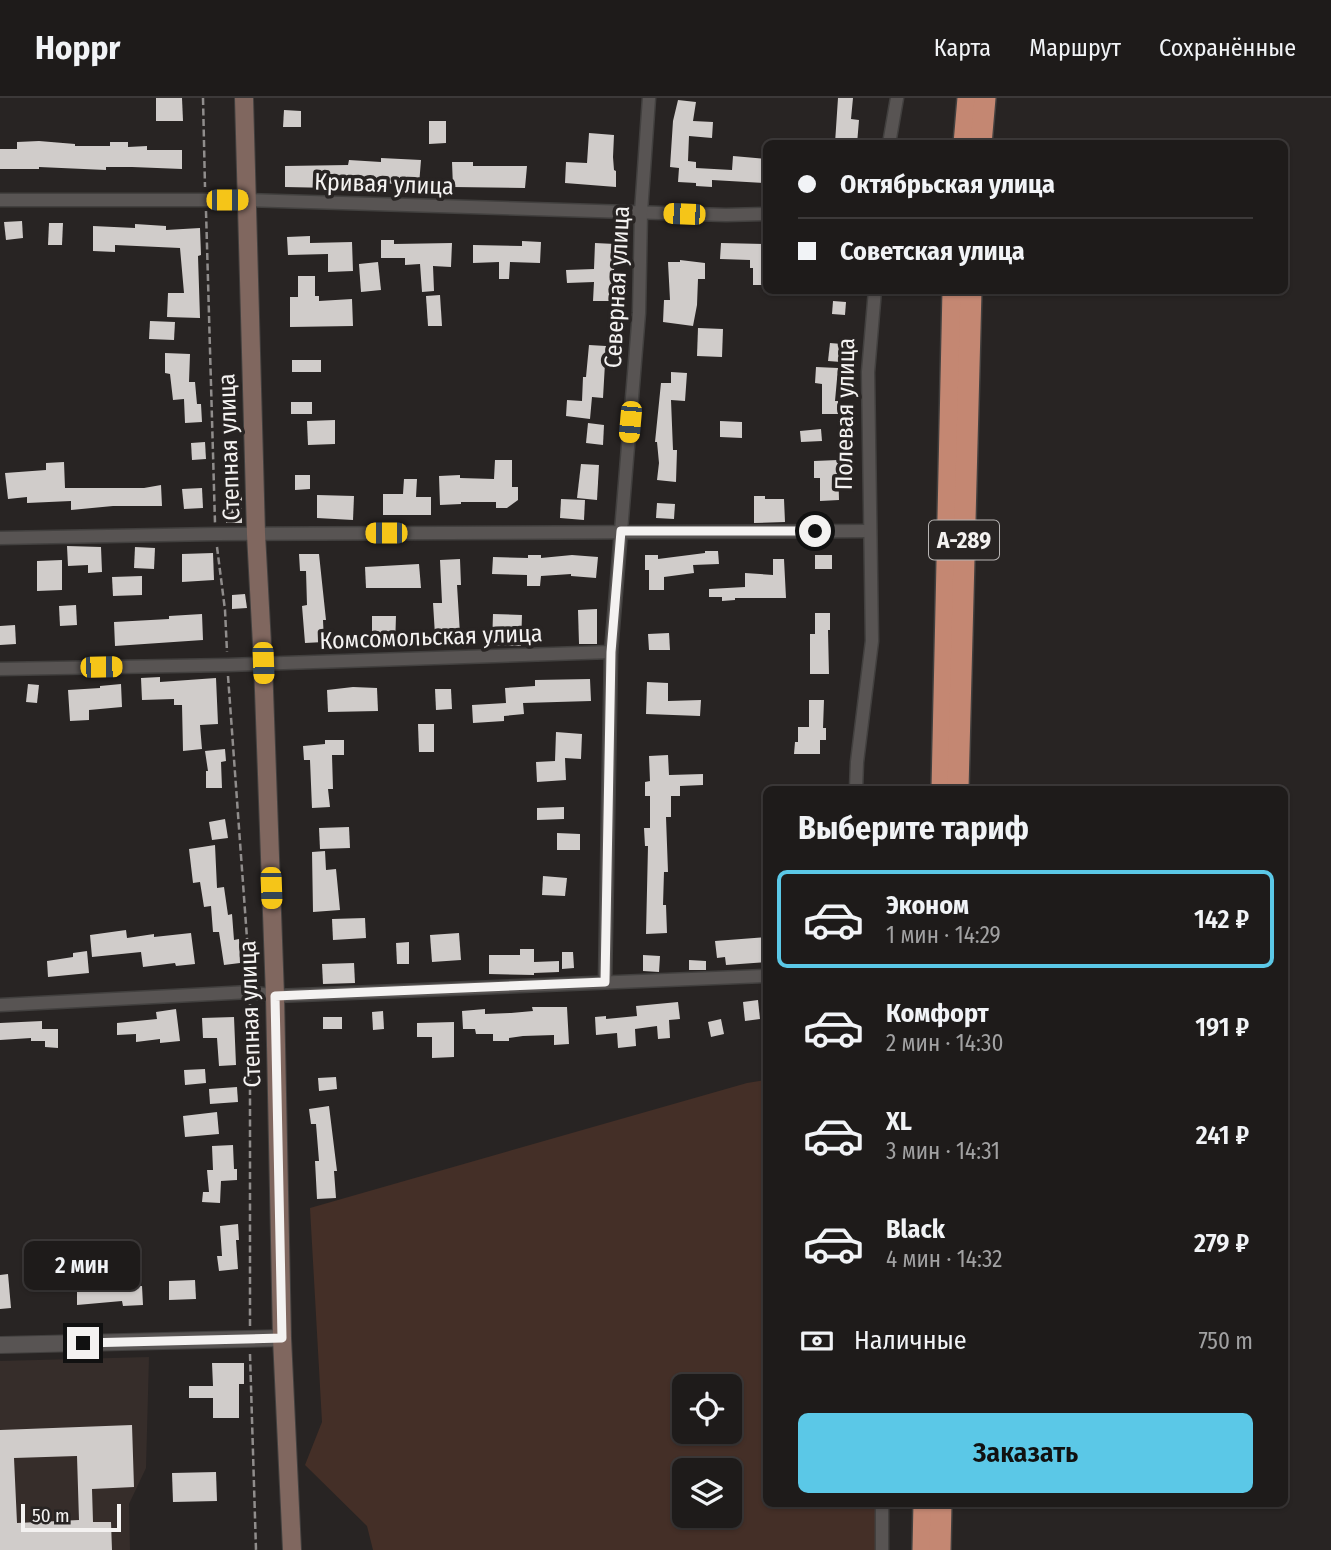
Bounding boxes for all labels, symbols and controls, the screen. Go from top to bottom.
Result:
text: Hoppr [35,28,120,68]
text: Карта [934,34,991,62]
text: Маршрут [1029,34,1121,62]
text: Сохранённые [1159,34,1296,62]
street label: Кривая улица [314,168,454,200]
text: Октябрьская улица [840,169,1055,200]
car [207,190,249,211]
car [663,203,706,225]
street label: Северная улица [599,205,635,369]
text: Советская улица [840,236,1025,267]
street label: Полевая улица [830,338,860,490]
street label: Степная улица [212,373,246,521]
car [618,400,643,444]
route start [799,515,831,547]
road number: А-289 [929,520,999,560]
car [366,523,408,544]
street label: Комсомольская улица [319,619,543,655]
car [252,642,275,684]
car [80,656,123,678]
text: Выберите тариф [798,809,1029,847]
car [260,867,283,909]
icon: car [802,888,865,951]
text: Эконом [886,890,969,921]
text: 142 ₽ [1194,904,1249,935]
text: 1 мин · 14:29 [886,921,1001,949]
street label: Степная улица [233,940,267,1088]
icon: car [802,996,865,1059]
text: Комфорт [886,998,989,1029]
text: 191 ₽ [1195,1012,1249,1043]
text: 2 мин · 14:30 [886,1029,1003,1057]
icon: car [802,1104,865,1167]
text: XL [886,1106,912,1137]
text: 241 ₽ [1196,1120,1249,1151]
text: 3 мин · 14:31 [886,1137,1000,1165]
icon: car [802,1212,865,1275]
text: Black [886,1214,945,1245]
text: 279 ₽ [1194,1228,1249,1259]
callout: 2 мин [25,1242,141,1290]
text: 4 мин · 14:32 [886,1245,1002,1273]
text: 2 мин [55,1251,109,1279]
icon: cash [798,1322,836,1360]
text: Наличные [854,1325,967,1356]
route end [67,1327,99,1359]
text: 750 m [1198,1327,1253,1355]
map controls [672,1374,742,1528]
button: locate [672,1374,742,1444]
button: Заказать [798,1413,1253,1493]
button: layers [672,1458,742,1528]
scale bar [21,1501,121,1533]
text: 50 m [32,1504,70,1527]

